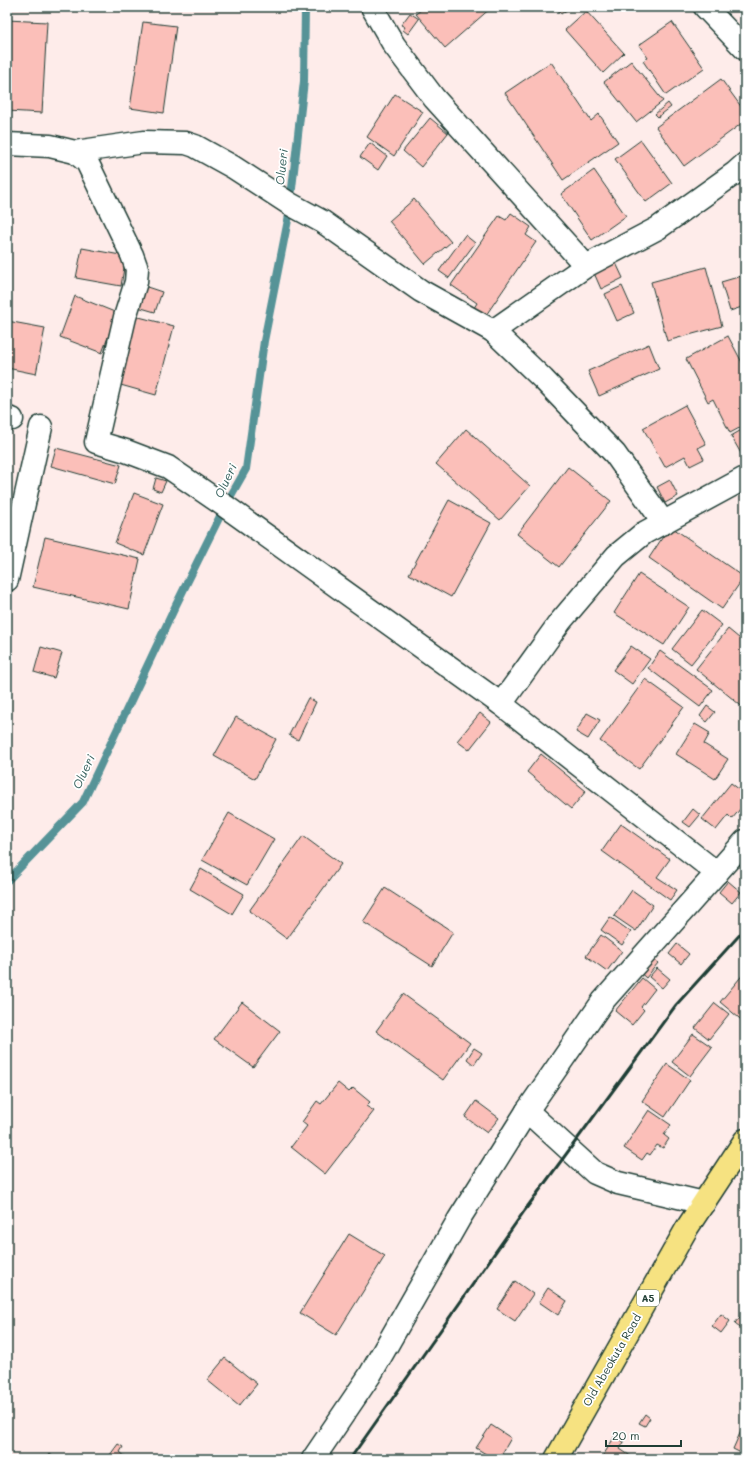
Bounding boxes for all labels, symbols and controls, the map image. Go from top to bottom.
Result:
water label: Olueri [271,148,291,186]
water label: Olueri [210,460,240,500]
water label: Olueri [68,751,98,791]
road number: A5 [637,1290,659,1306]
street label: Old Abeokuta Road [579,1311,644,1409]
scale bar [606,1422,681,1448]
text: 20 m [612,1427,640,1443]

